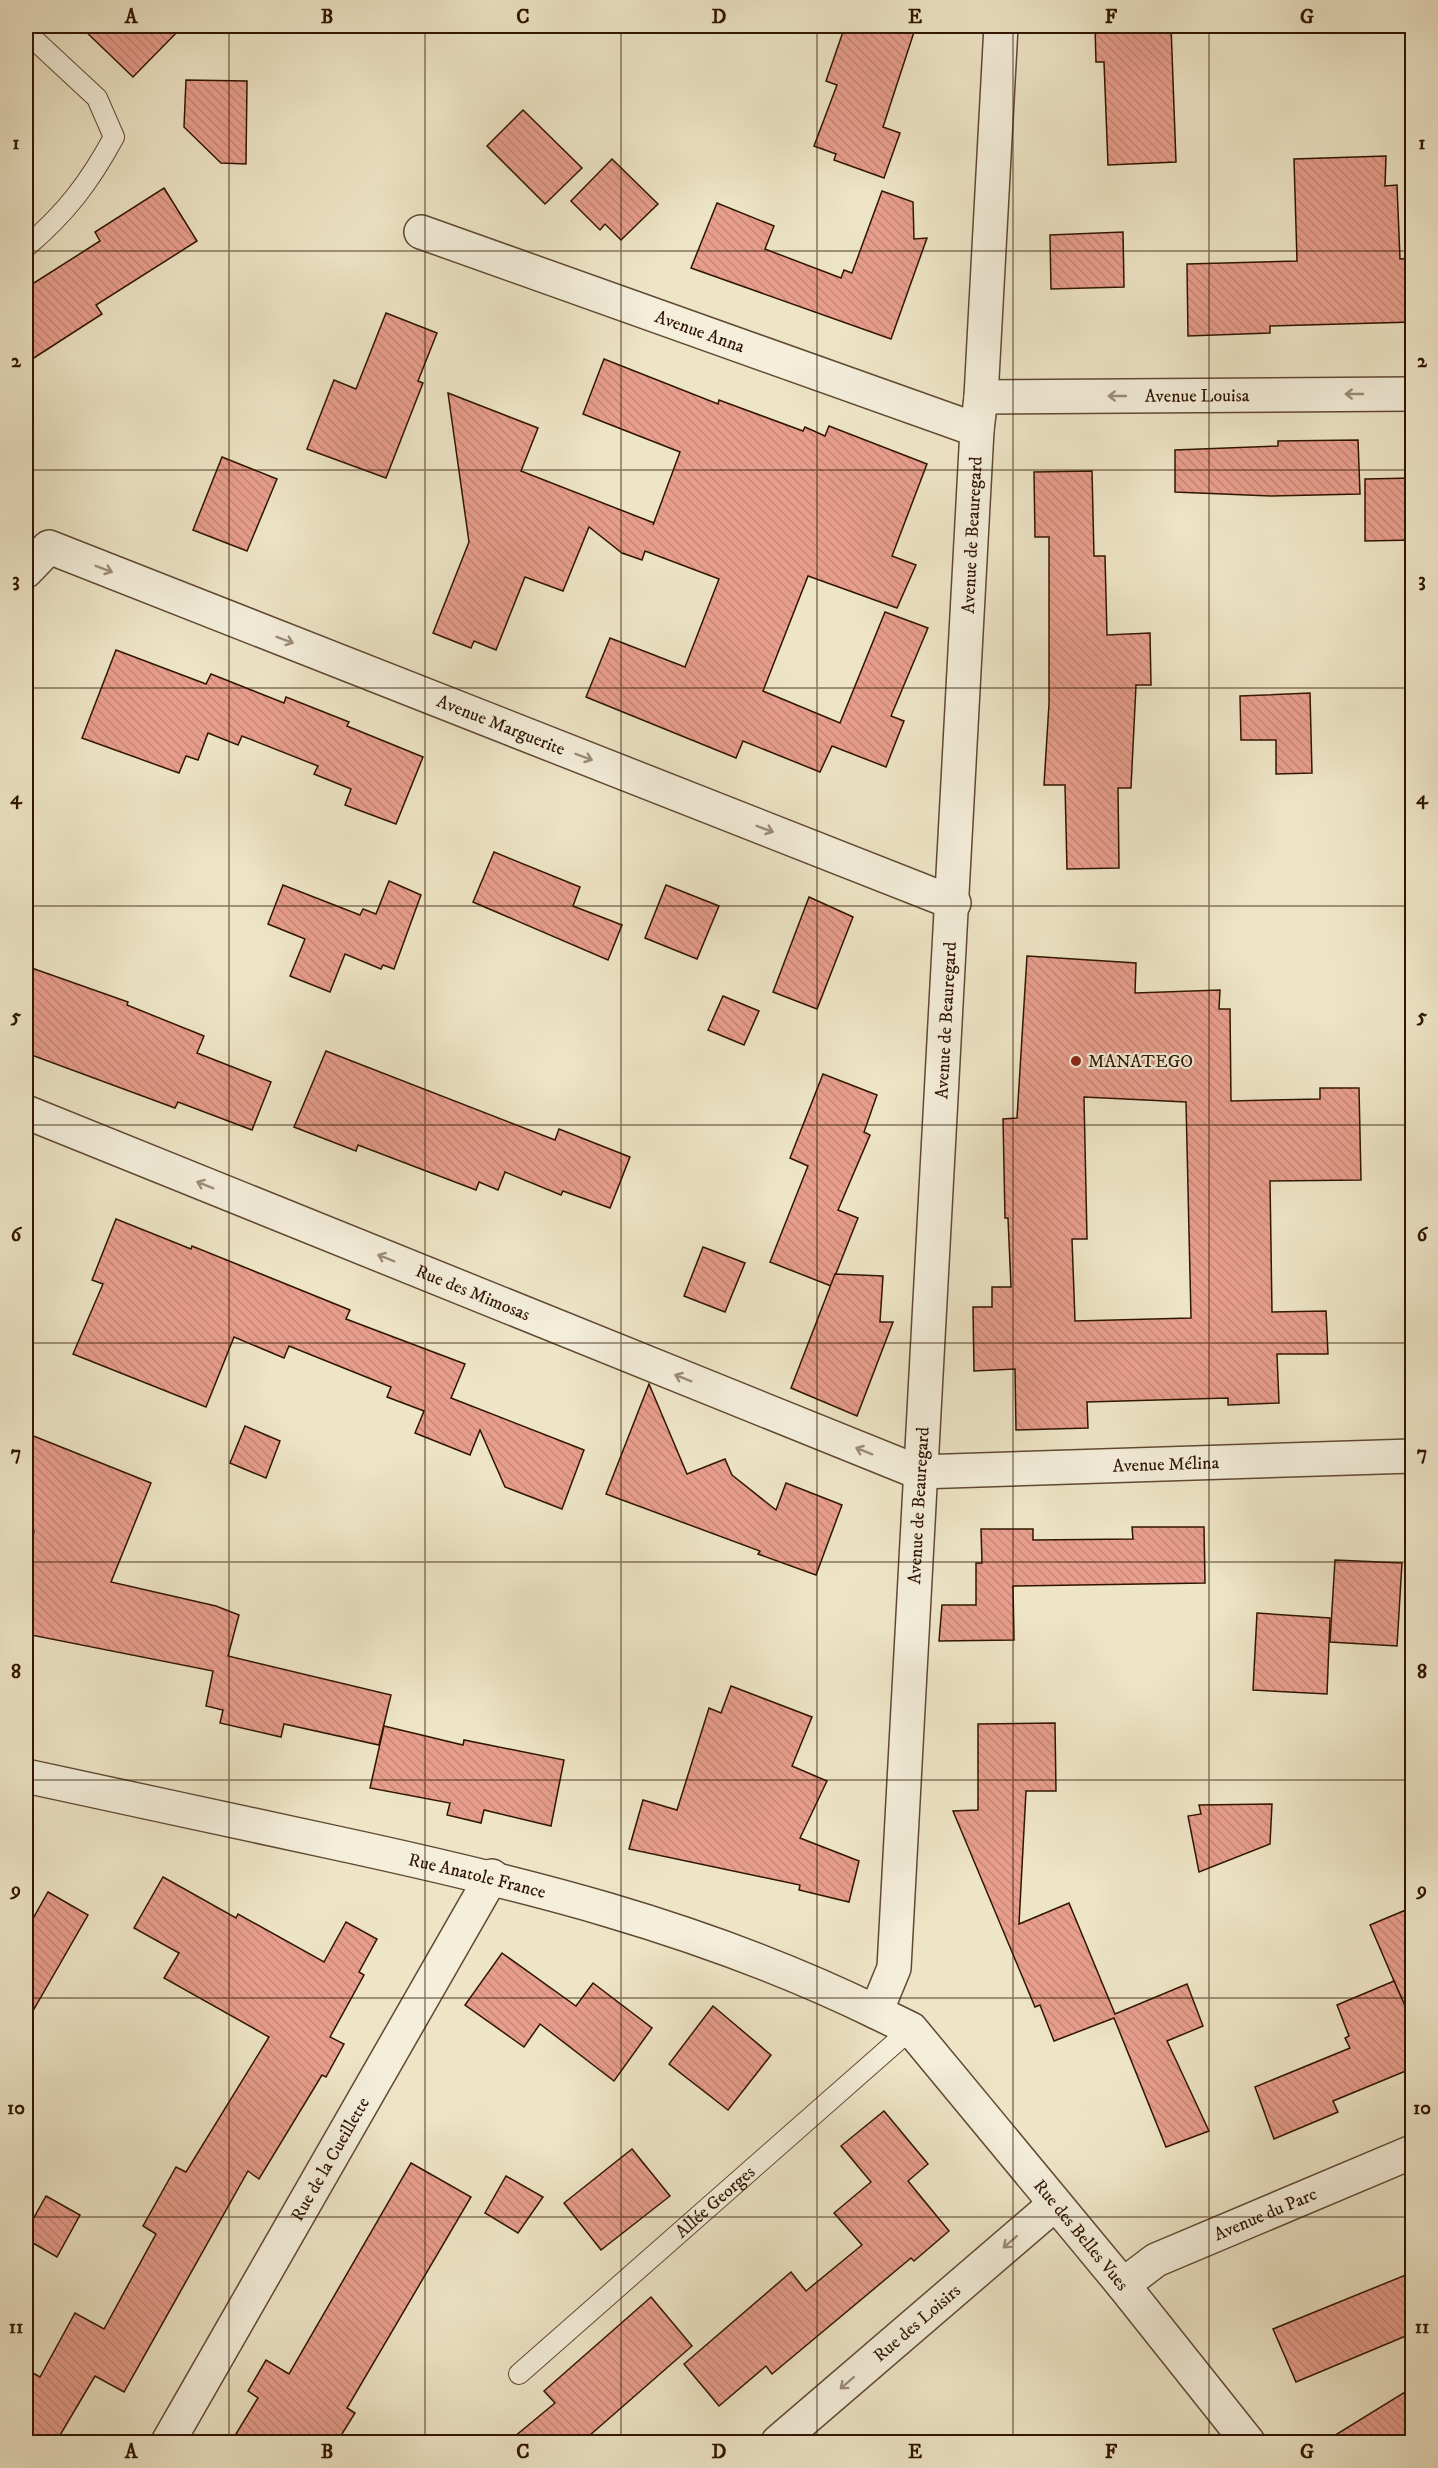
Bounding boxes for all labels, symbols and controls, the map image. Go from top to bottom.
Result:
text: A [124,5,139,30]
text: B [321,5,333,30]
text: C [516,5,530,30]
text: D [712,5,727,30]
text: E [908,5,922,30]
text: F [1105,5,1118,30]
text: G [1300,5,1314,30]
text: 1 [12,131,20,156]
text: 1 [1418,131,1426,156]
street label: Avenue Anna [652,306,748,358]
text: 2 [11,349,22,374]
text: 2 [1417,349,1428,374]
street label: Avenue Louisa [1145,385,1250,408]
one-way arrow [1345,388,1365,400]
one-way arrow [1108,390,1128,402]
street label: Avenue de Beauregard [958,456,988,614]
one-way arrow [94,564,112,575]
text: 3 [12,568,20,593]
text: 3 [1418,568,1426,593]
one-way arrow [275,635,294,646]
street label: Avenue Marguerite [433,691,568,761]
one-way arrow [574,753,593,764]
text: 4 [10,786,23,811]
text: 4 [1416,786,1429,811]
one-way arrow [756,824,774,835]
street label: Avenue de Beauregard [931,941,962,1100]
text: 5 [10,1004,21,1029]
text: 5 [1416,1004,1427,1029]
place label: MANATEGO [1088,1051,1193,1073]
marker: MANATEGO [1069,1054,1083,1068]
one-way arrow [196,1179,215,1190]
text: 6 [11,1223,23,1248]
text: 6 [1417,1223,1429,1248]
one-way arrow [377,1251,395,1262]
street label: Rue des Mimosas [412,1260,533,1326]
one-way arrow [675,1372,693,1383]
street label: Avenue de Beauregard [904,1426,935,1585]
text: 7 [11,1441,21,1466]
text: 7 [1417,1441,1427,1466]
one-way arrow [855,1445,874,1456]
street label: Avenue Mélina [1112,1452,1220,1478]
text: 8 [11,1660,21,1685]
text: 8 [1417,1660,1427,1685]
street label: Rue Anatole France [406,1849,548,1904]
text: 9 [9,1878,21,1903]
text: 9 [1415,1878,1427,1903]
street label: Rue de la Cueillette [287,2094,375,2225]
text: 10 [7,2096,25,2121]
text: 10 [1413,2096,1431,2121]
street label: Allée Georges [671,2161,760,2243]
street label: Rue des Belles Vues [1028,2175,1133,2295]
street label: Avenue du Parc [1211,2183,1321,2246]
one-way arrow [1003,2235,1018,2249]
street label: Rue des Loisirs [869,2280,966,2367]
text: 11 [9,2315,23,2340]
text: 11 [1415,2315,1429,2340]
one-way arrow [840,2376,855,2390]
text: A [124,2440,139,2465]
text: B [321,2440,333,2465]
text: C [516,2440,530,2465]
text: D [712,2440,727,2465]
text: E [908,2440,922,2465]
text: F [1105,2440,1118,2465]
text: G [1300,2440,1314,2465]

